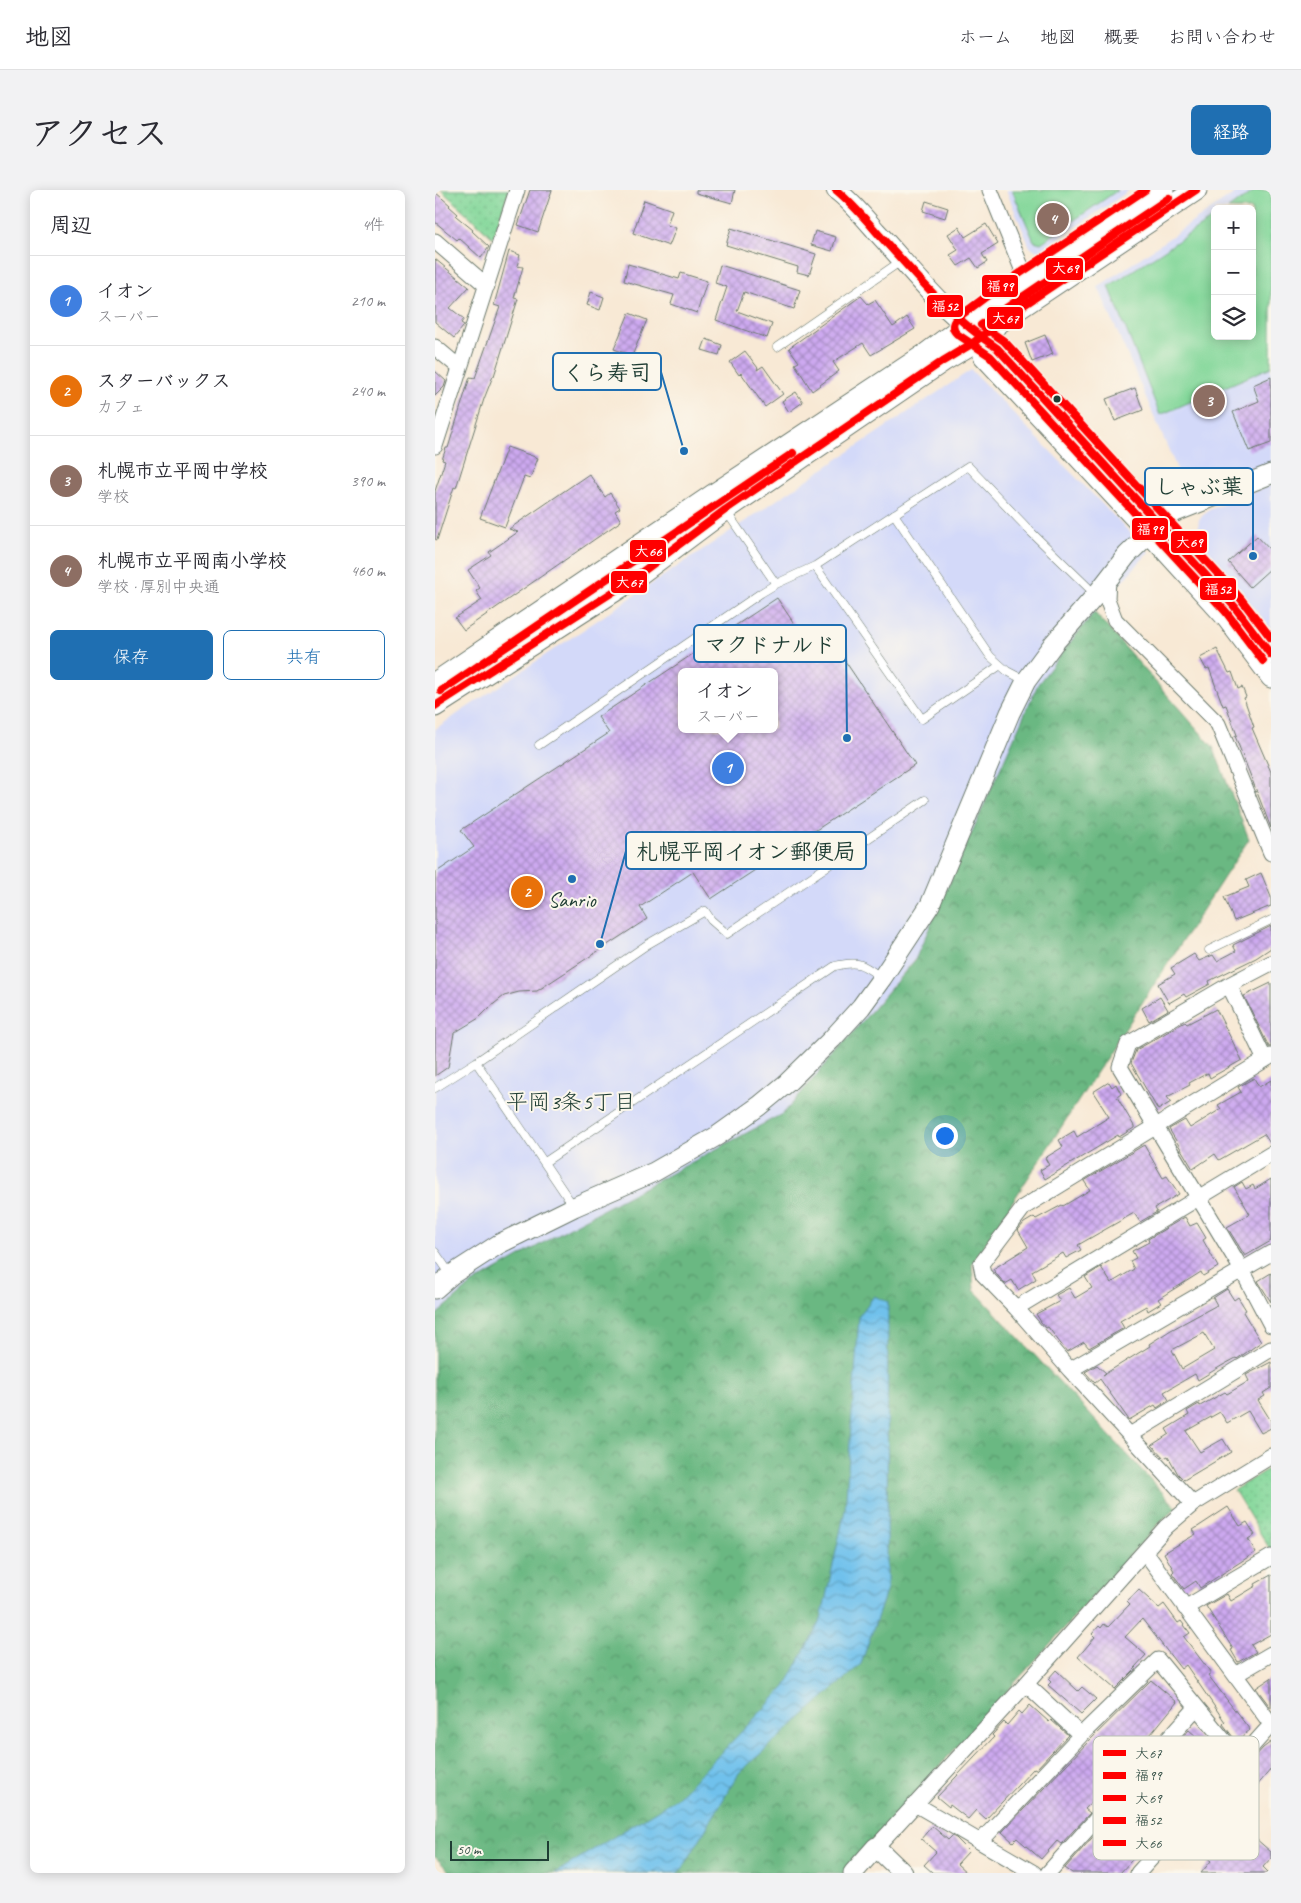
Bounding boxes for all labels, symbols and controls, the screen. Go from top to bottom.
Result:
text: 地図 [25,22,73,52]
text: ホーム [959,26,1012,48]
text: 地図 [1040,26,1076,48]
text: 概要 [1104,26,1140,48]
text: お問い合わせ [1168,26,1276,48]
button: 経路 [1191,105,1271,155]
text: アクセス [30,111,168,156]
pin: 4 [1037,200,1069,238]
map controls [1211,205,1256,340]
button: + [1211,205,1256,250]
text: 周辺 [50,212,92,238]
text: 4件 [362,215,385,235]
button: − [1211,250,1256,295]
line badge: 大69 [1045,257,1084,281]
text: 大69 [1052,260,1080,277]
line badge: 福99 [981,274,1019,298]
text: 福99 [987,278,1015,295]
text: イオン [97,279,154,303]
text: 1 [62,291,70,311]
text: 210 m [351,291,385,311]
line badge: 福52 [926,294,964,318]
button: layers [1211,295,1256,340]
text: 福52 [932,298,960,315]
line badge: 大67 [986,306,1024,330]
text: スーパー [97,307,160,327]
text: 大67 [992,310,1020,327]
callout: くら寿司 [553,353,661,390]
text: くら寿司 [563,359,651,387]
text: スターバックス [97,369,230,393]
text: 2 [62,381,70,401]
text: 240 m [351,381,385,401]
pin: 3 [1193,382,1225,420]
unlabelled marker [1052,394,1062,404]
text: カフェ [97,397,145,417]
text: 札幌市立平岡中学校 [97,459,268,483]
callout: しゃぶ葉 [1145,468,1253,505]
text: 3 [62,471,70,491]
text: 390 m [351,471,385,491]
text: しゃぶ葉 [1155,473,1243,501]
text: 学校 [97,487,129,507]
line badge: 福99 [1131,517,1169,541]
text: 福99 [1137,521,1165,538]
line badge: 大69 [1170,530,1208,554]
text: 大69 [1176,534,1204,551]
line badge: 大66 [629,539,667,563]
text: 大66 [634,543,663,560]
text: 札幌市立平岡南小学校 [97,549,287,573]
text: 4 [62,561,70,581]
text: 460 m [351,561,385,581]
line badge: 大67 [610,570,648,594]
text: 大67 [616,574,644,591]
text: 学校 · 厚別中央通 [97,577,220,597]
line badge: 福52 [1199,577,1237,601]
text: 福52 [1205,581,1233,598]
callout: マクドナルド [694,625,846,662]
button: 保存 [50,630,213,680]
button: 共有 [223,630,385,680]
text: マクドナルド [704,631,836,659]
popup [678,668,778,733]
text: イオン [696,679,753,703]
text: スーパー [696,707,760,727]
pin: 1 [712,749,744,787]
callout: 札幌平岡イオン郵便局 [626,832,866,869]
text: 札幌平岡イオン郵便局 [636,838,856,866]
pin: 2 [511,873,543,911]
marker: Sanrio [566,873,578,885]
place label: Sanrio [548,887,597,913]
district label: 平岡3条5丁目 [506,1088,636,1116]
your location [932,1123,958,1149]
legend [1093,1736,1259,1860]
text: 大67 [1135,1745,1162,1762]
text: 福99 [1135,1767,1163,1784]
text: 大69 [1135,1790,1163,1807]
text: 福52 [1135,1812,1163,1829]
text: 大66 [1135,1835,1162,1852]
scale bar [450,1838,549,1861]
text: 50 m [457,1841,481,1858]

